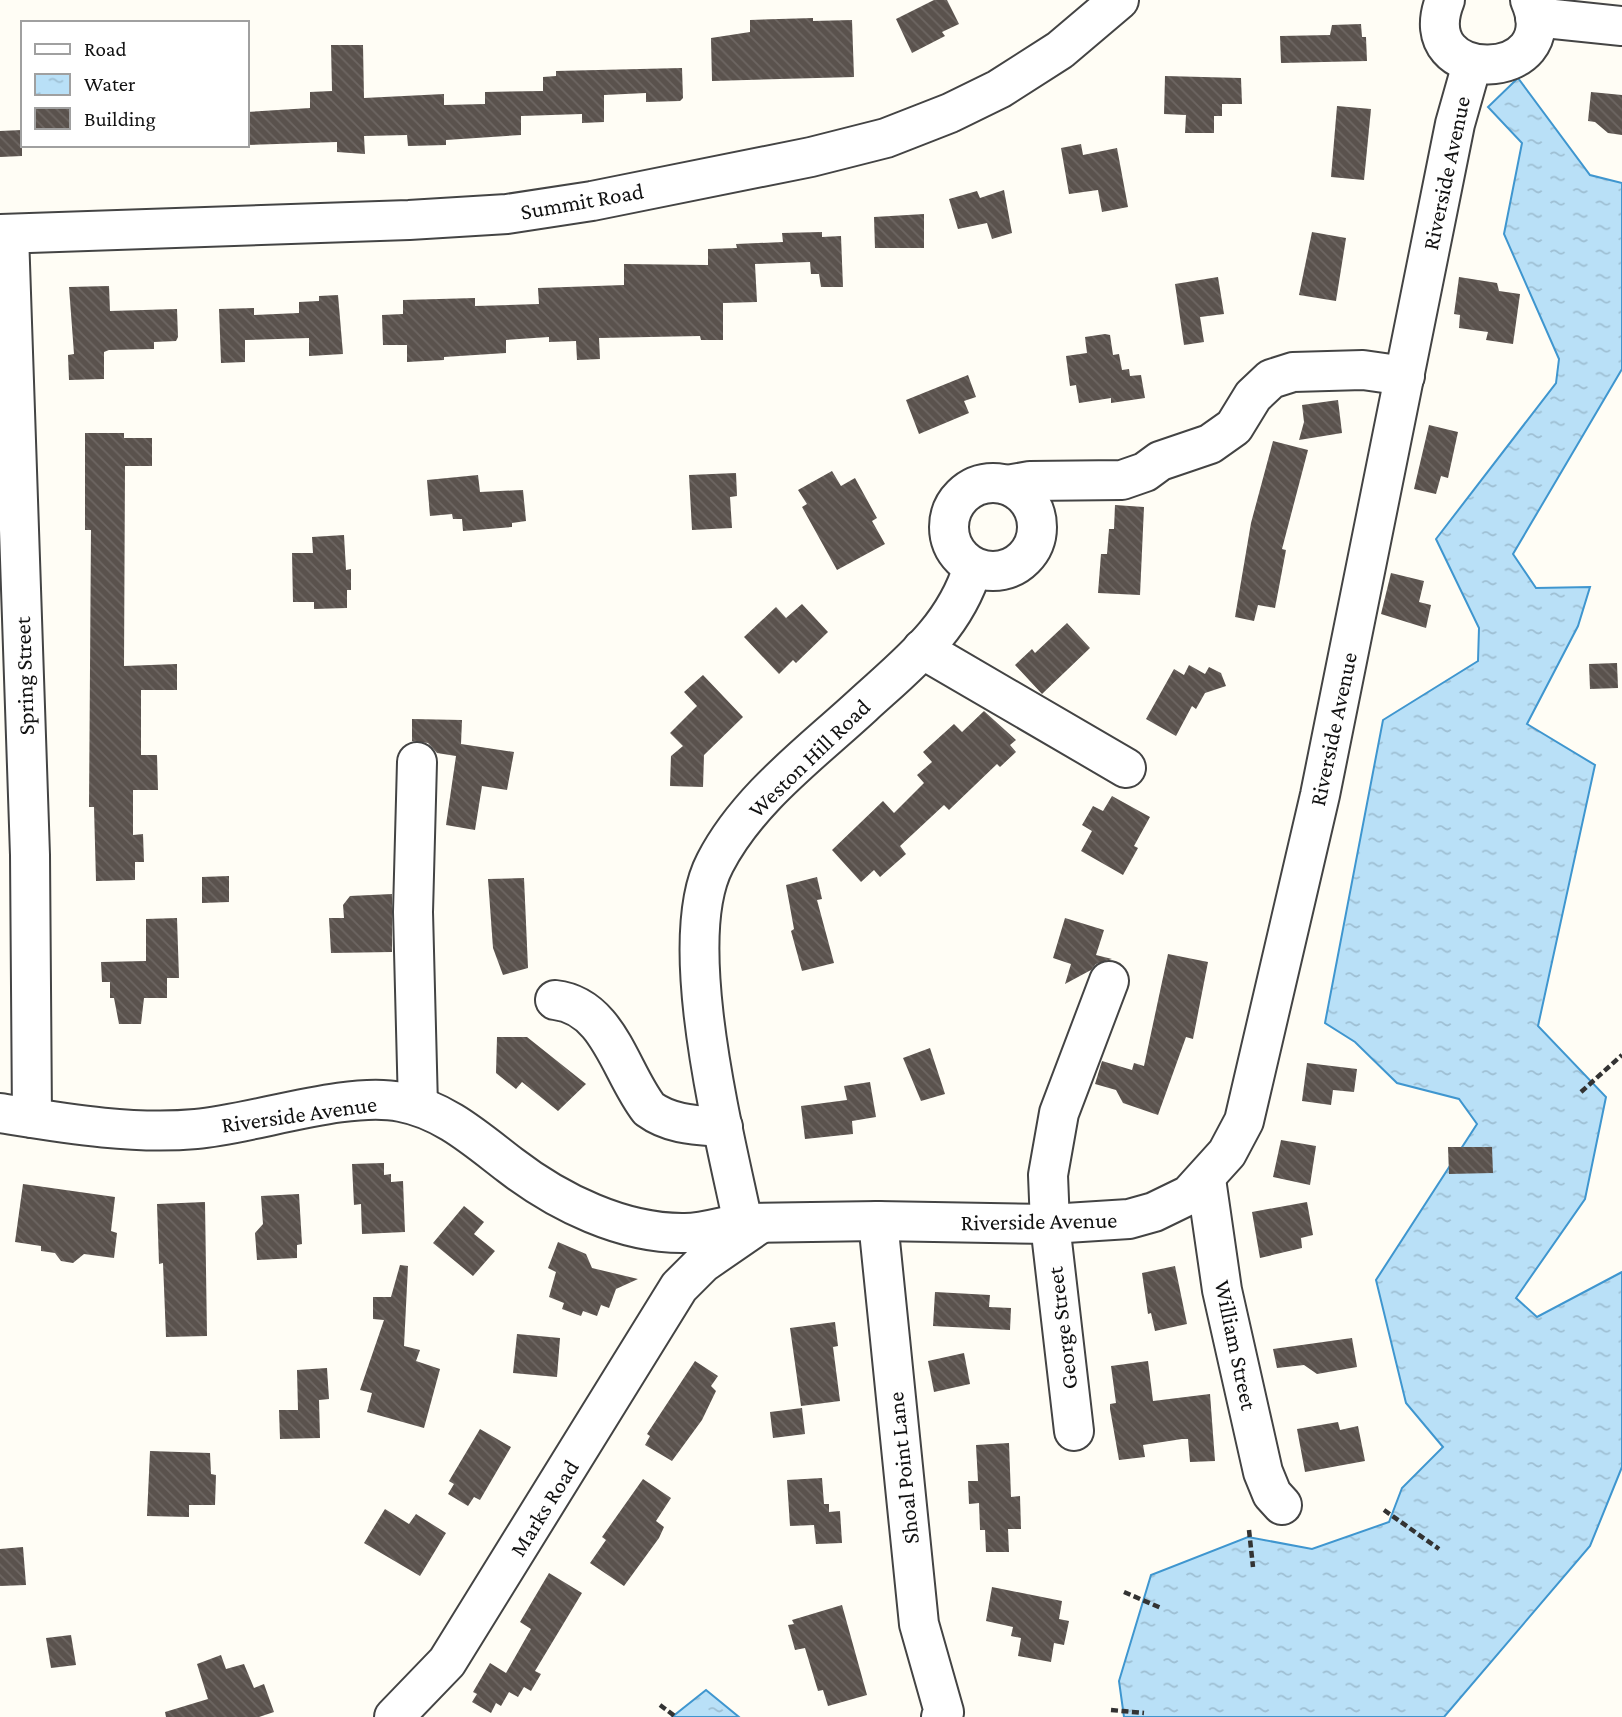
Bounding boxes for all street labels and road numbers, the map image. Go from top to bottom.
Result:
street label: Riverside Avenue [1417,94,1475,252]
street label: Summit Road [518,177,646,225]
street label: Spring Street [9,616,39,736]
street label: Riverside Avenue [1304,650,1362,808]
street label: Weston Hill Road [743,693,875,823]
street label: Riverside Avenue [220,1090,378,1138]
street label: Riverside Avenue [960,1207,1118,1235]
street label: George Street [1042,1265,1082,1391]
street label: William Street [1210,1278,1263,1413]
street label: Shoal Point Lane [882,1391,924,1545]
street label: Marks Road [504,1455,584,1561]

